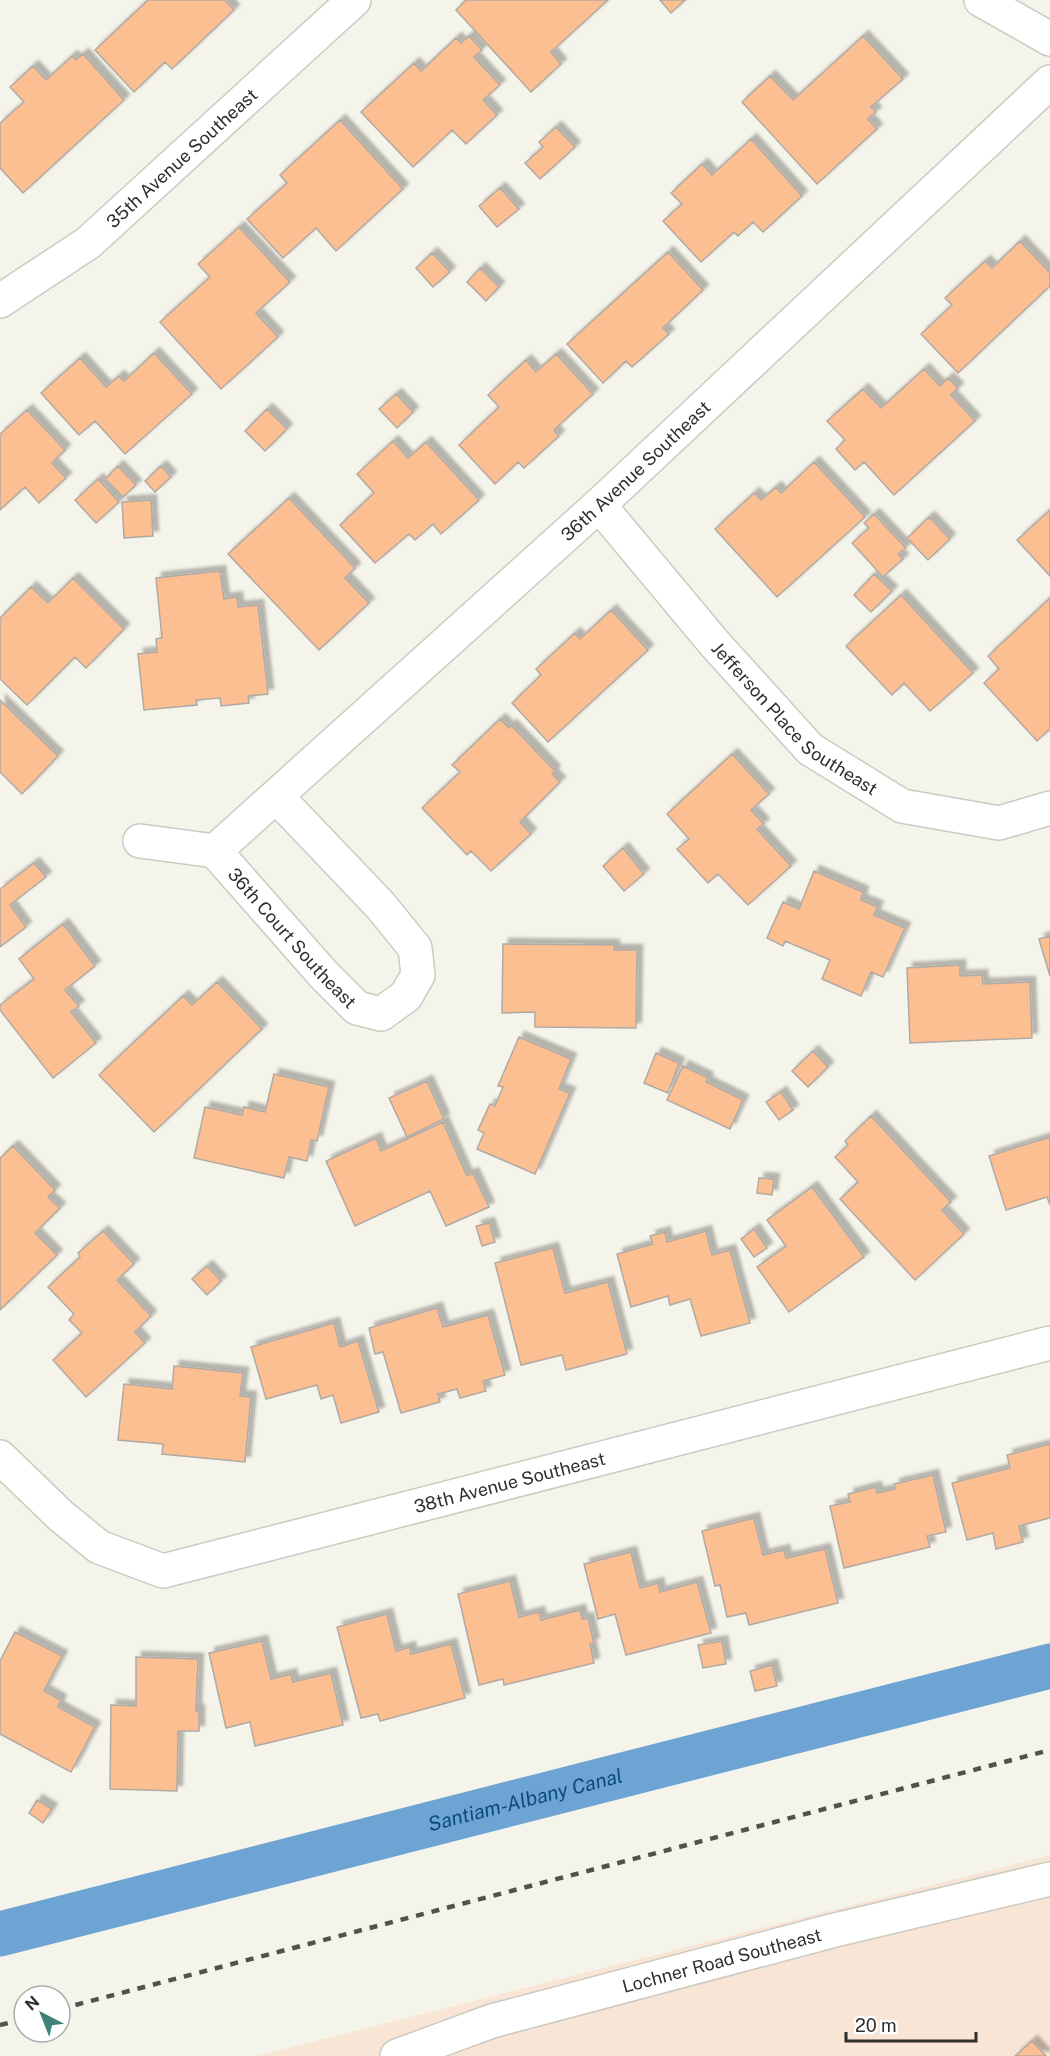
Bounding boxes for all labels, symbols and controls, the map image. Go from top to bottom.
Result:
street label: 35th Avenue Southeast [102,84,261,232]
street label: 36th Avenue Southeast [556,396,714,545]
street label: Jefferson Place Southeast [708,637,882,799]
street label: 36th Court Southeast [224,863,361,1012]
street label: 38th Avenue Southeast [412,1447,607,1517]
water label: Santiam-Albany Canal [425,1764,625,1836]
street label: Lochner Road Southeast [620,1924,824,1996]
north arrow [12,1984,72,2044]
text: N [21,1992,43,2014]
scale bar [846,2005,976,2043]
text: 20 m [855,2015,897,2036]

